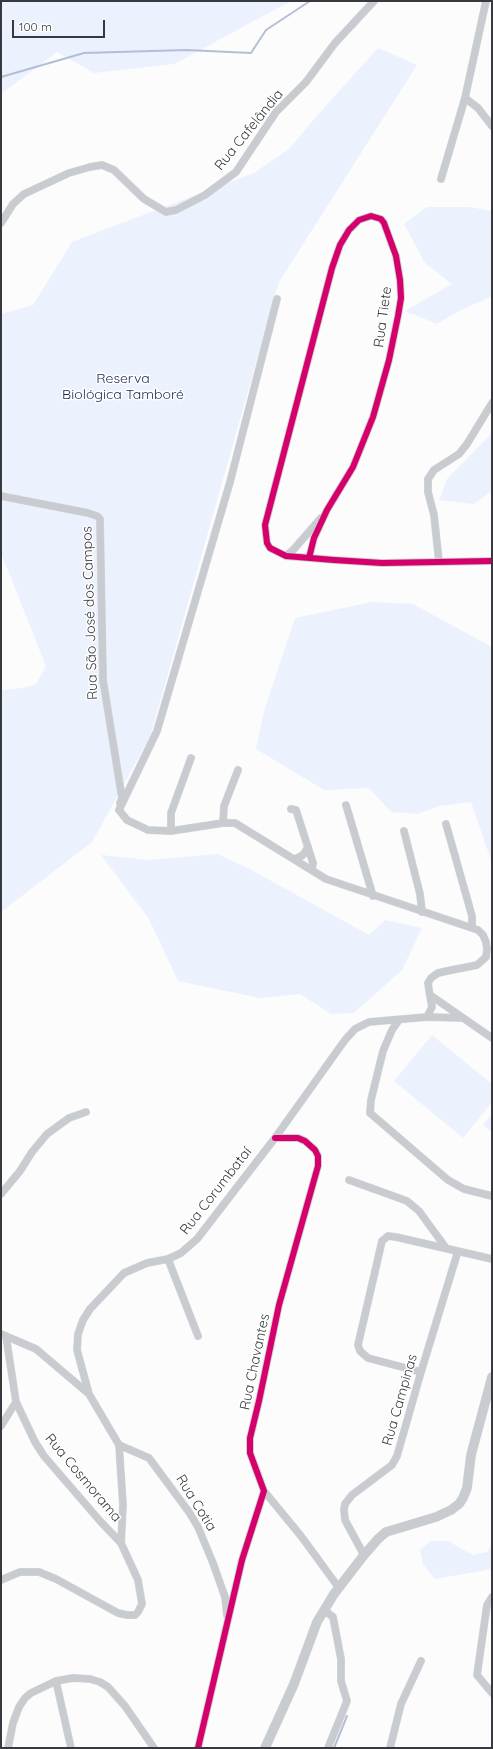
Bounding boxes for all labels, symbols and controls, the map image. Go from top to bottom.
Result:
scale bar [14,12,107,38]
text: 100 m [19,19,52,34]
street label: Rua Cafelândia [211,86,287,174]
street label: Rua Tiete [370,285,396,349]
park label: Reserva Biológica Tamboré [62,371,184,404]
street label: Rua São José dos Campos [79,526,101,700]
street label: Rua Corumbataí [177,1144,255,1238]
street label: Rua Chavantes [237,1312,273,1412]
street label: Rua Campinas [379,1352,421,1448]
street label: Rua Cosmorama [41,1431,125,1525]
street label: Rua Cotia [172,1472,220,1534]

